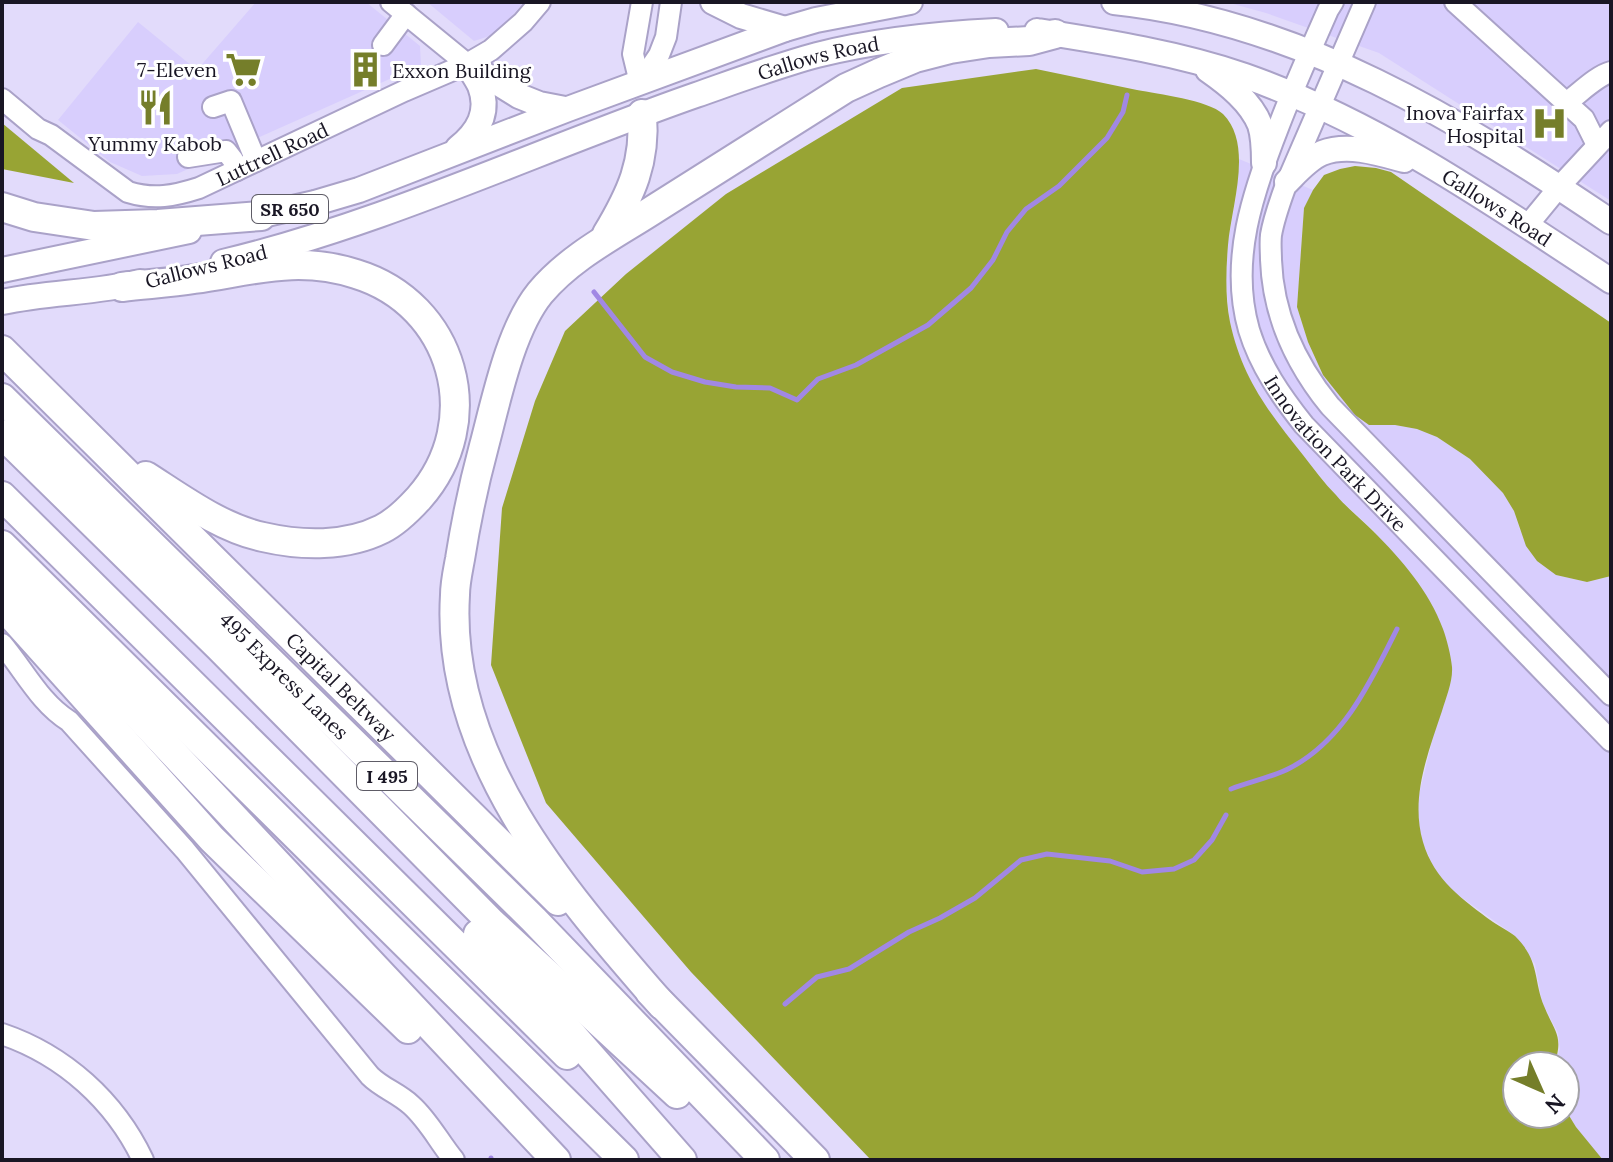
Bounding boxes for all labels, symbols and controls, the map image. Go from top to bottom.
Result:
street label: Gallows Road [754,30,881,85]
supermarket icon: 7-Eleven [224,50,262,88]
building icon: Exxon Building [347,51,385,89]
place label: 7-Eleven [137,57,217,82]
place label: Exxon Building [392,58,532,83]
restaurant icon: Yummy Kabob [136,89,174,127]
place label: Inova Fairfax Hospital [1406,100,1524,148]
hospital icon: Inova Fairfax Hospital [1531,104,1569,142]
street label: Luttrell Road [212,116,332,191]
place label: Yummy Kabob [87,131,222,156]
street label: Gallows Road [1438,163,1557,251]
road number: SR 650 [252,195,328,223]
street label: Gallows Road [142,239,270,293]
street label: Innovation Park Drive [1259,370,1413,536]
street label: 495 Express Lanes [215,606,355,744]
street label: Capital Beltway [281,627,402,746]
road number: I 495 [357,762,417,790]
north arrow [1501,1050,1581,1130]
text: N [1539,1088,1571,1120]

